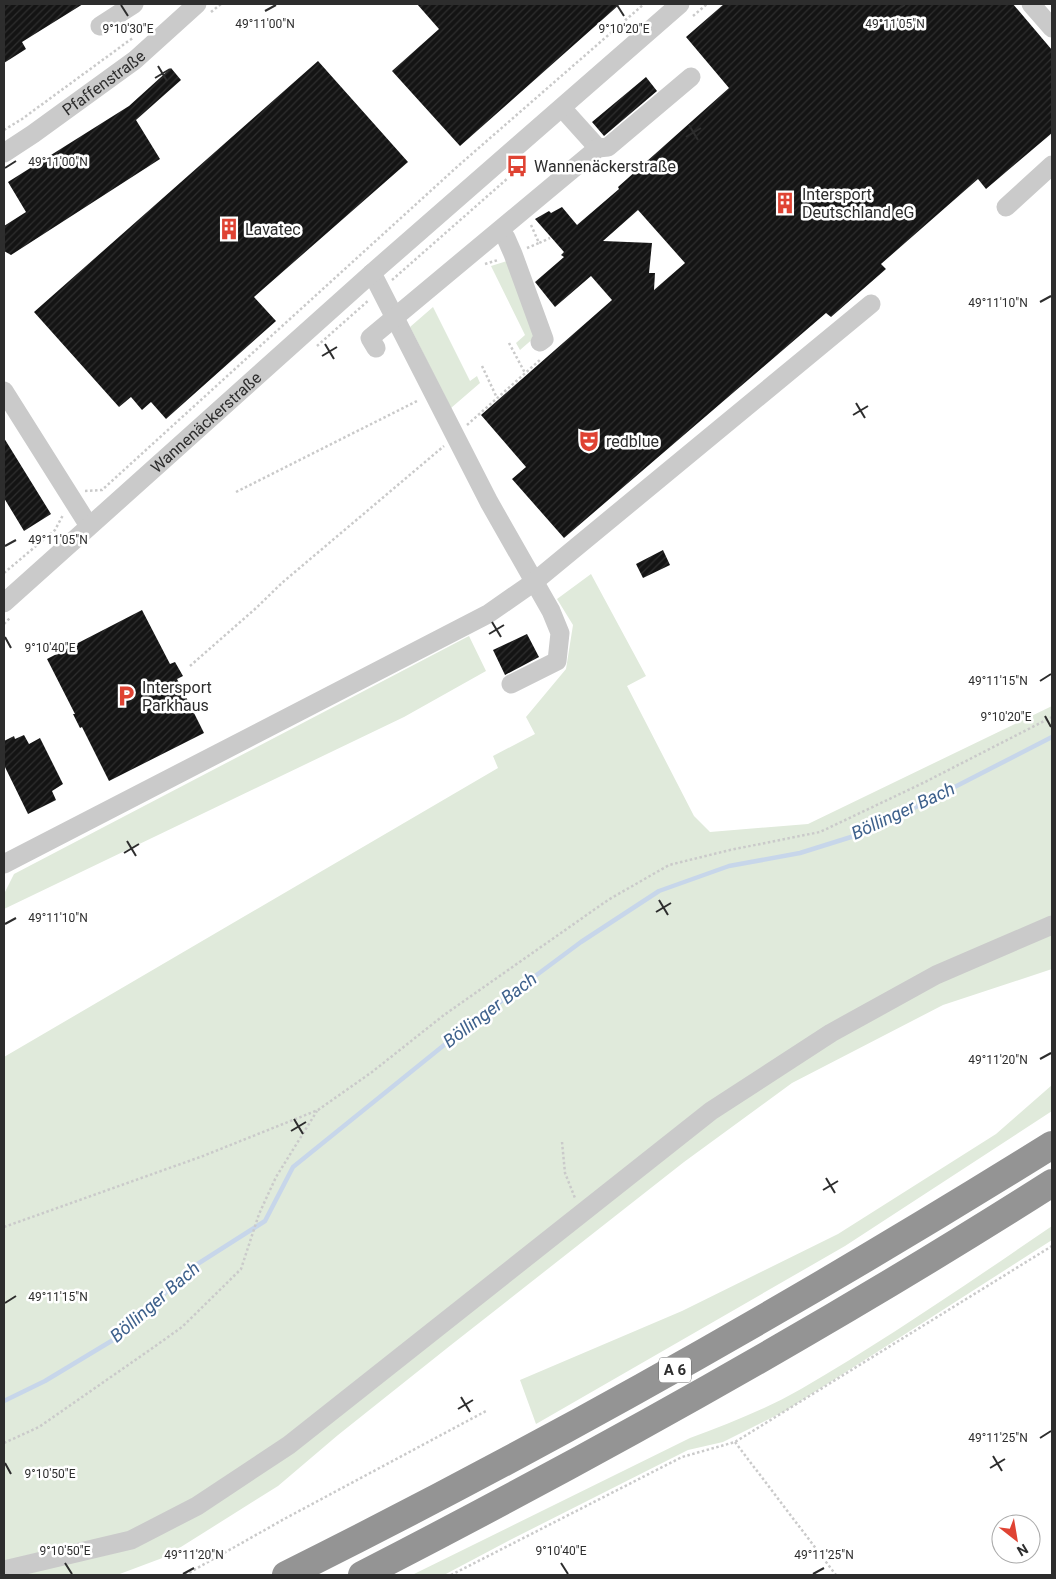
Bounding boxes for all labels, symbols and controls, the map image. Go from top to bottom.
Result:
text: 49°11'00"N [235,17,295,31]
text: 49°11'05"N [865,17,925,31]
text: 9°10'30"E [103,22,154,36]
text: 9°10'20"E [599,22,650,36]
street label: Pfaffenstraße [59,46,149,120]
bus stop icon: Wannenäckerstraße [504,153,530,179]
text: 49°11'00"N [28,155,88,169]
place label: Wannenäckerstraße [534,157,676,176]
place label: Intersport Deutschland eG [802,185,914,222]
building icon: Intersport Deutschland eG [772,190,798,216]
building icon: Lavatec [216,216,242,242]
place label: Lavatec [245,220,301,239]
text: 49°11'10"N [968,296,1028,310]
street label: Wannenäckerstraße [147,368,265,477]
theatre icon: redblue [576,428,602,454]
place label: redblue [606,432,659,451]
text: 49°11'05"N [28,533,88,547]
text: 9°10'40"E [25,641,76,655]
text: 49°11'15"N [968,674,1028,688]
place label: Intersport Parkhaus [142,678,212,715]
parking icon: Intersport Parkhaus [113,683,139,709]
text: 9°10'20"E [981,710,1032,724]
water label: Böllinger Bach [848,777,958,844]
text: 49°11'10"N [28,911,88,925]
water label: Böllinger Bach [439,968,541,1052]
text: 49°11'20"N [968,1053,1028,1067]
water label: Böllinger Bach [106,1257,204,1346]
text: 49°11'15"N [28,1290,88,1304]
road number: A 6 [659,1358,691,1382]
text: 49°11'25"N [968,1431,1028,1445]
text: 9°10'50"E [25,1467,76,1481]
north arrow [991,1514,1041,1564]
text: N [1014,1541,1031,1560]
text: 9°10'50"E [40,1544,91,1558]
text: 9°10'40"E [536,1544,587,1558]
text: 49°11'20"N [164,1548,224,1562]
text: 49°11'25"N [794,1548,854,1562]

